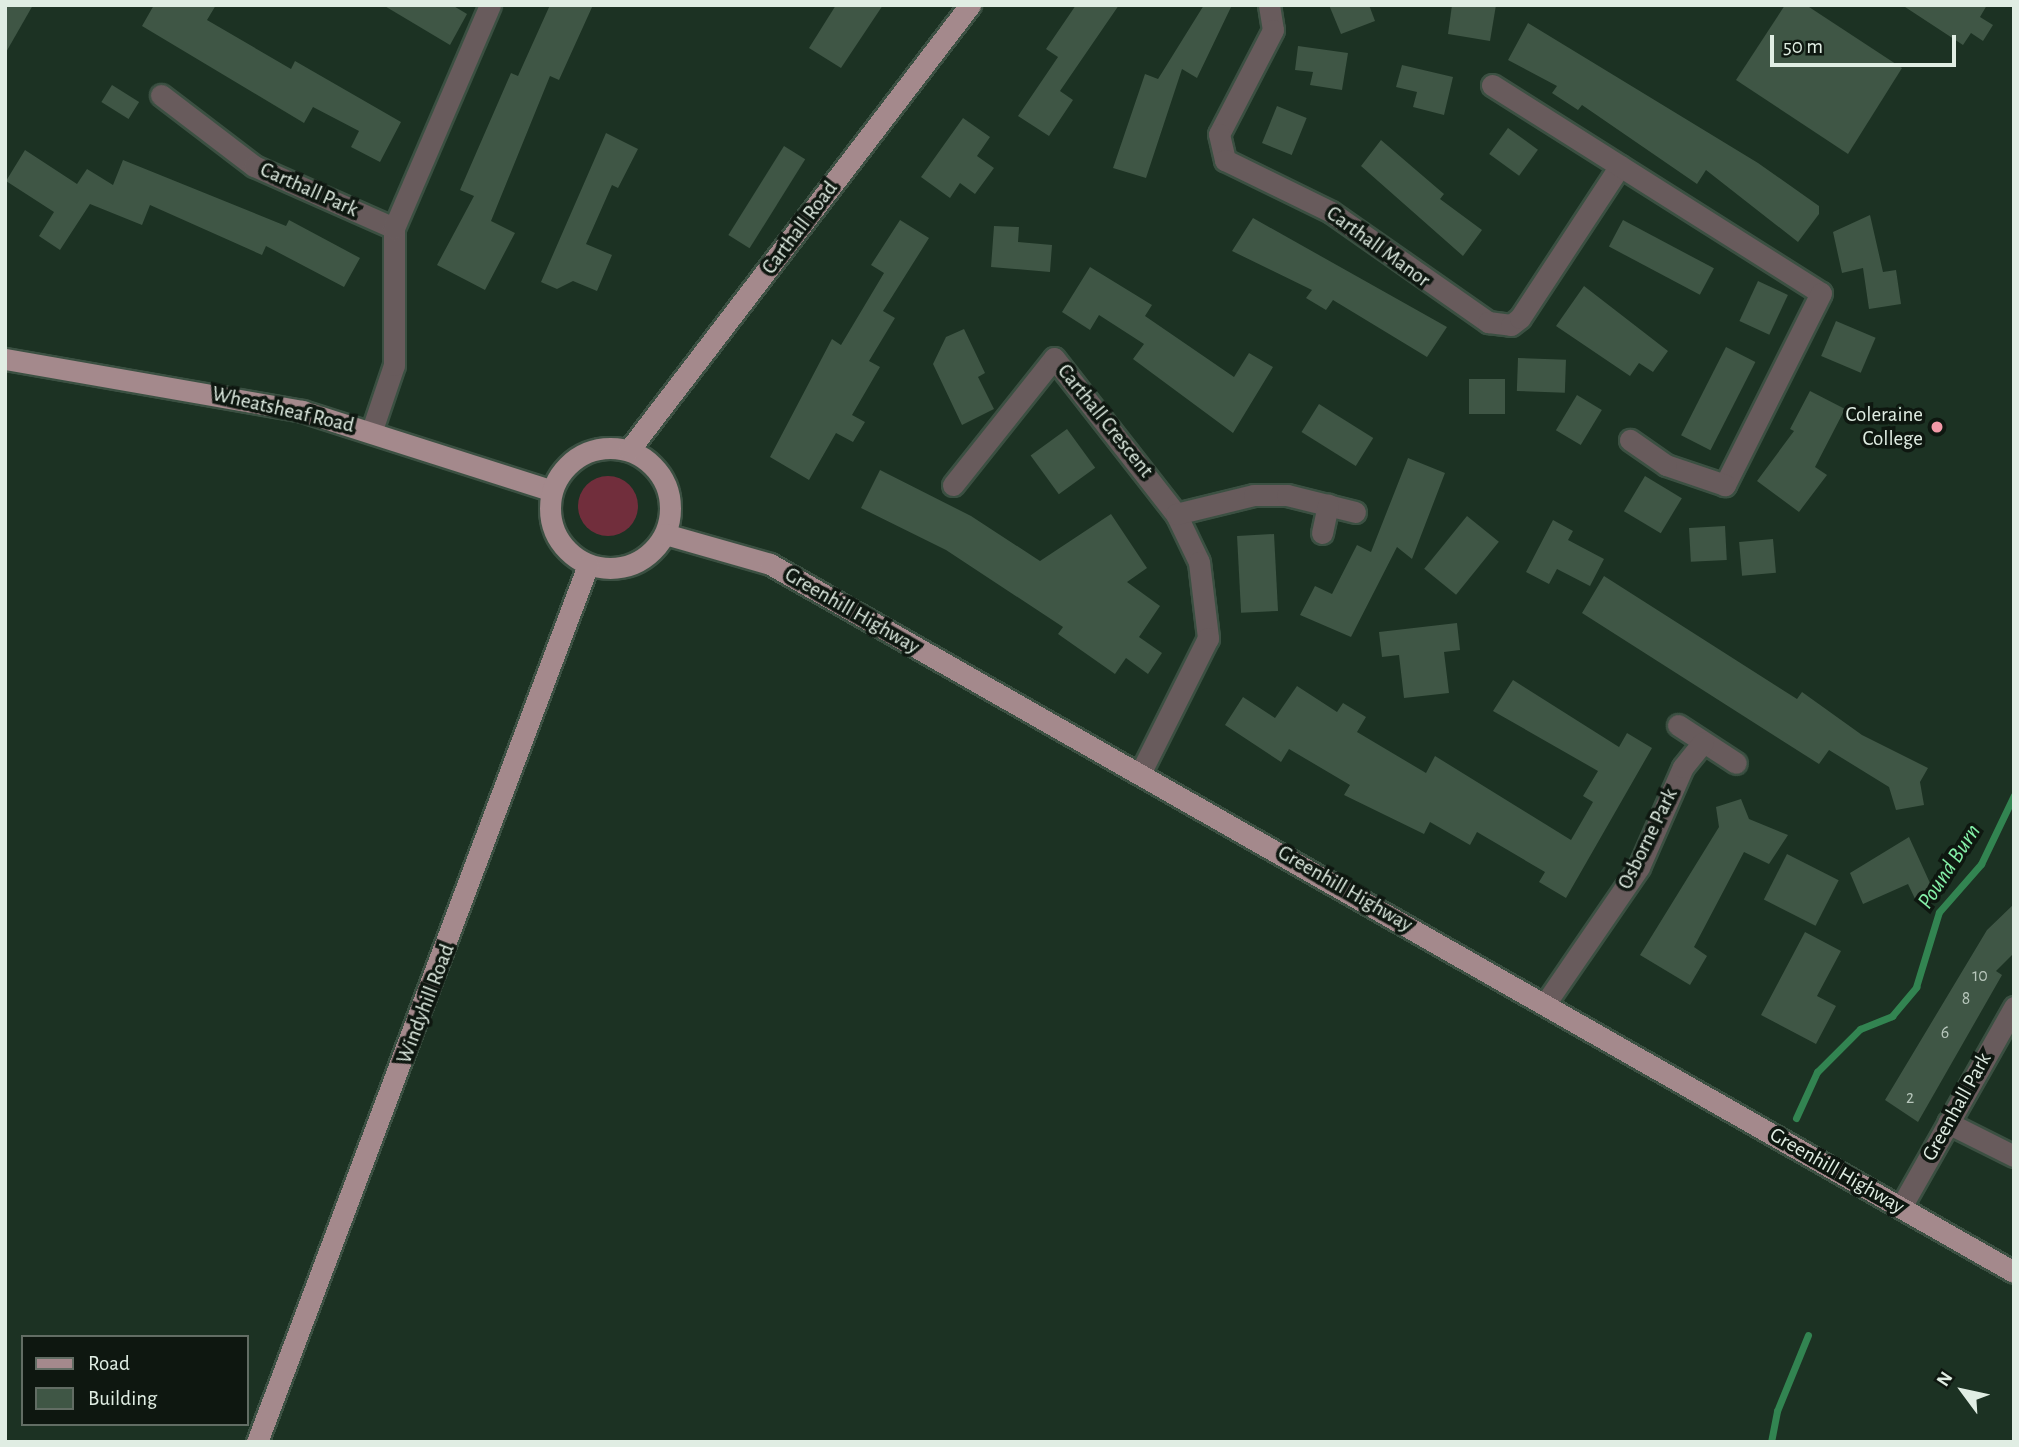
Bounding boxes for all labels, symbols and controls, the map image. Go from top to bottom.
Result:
scale bar [1774,21,1960,65]
text: 50 m [1783,36,1823,57]
street label: Carthall Park [256,157,362,223]
street label: Carthall Road [757,176,843,280]
street label: Carthall Manor [1321,201,1435,293]
street label: Carthall Crescent [1052,359,1158,483]
street label: Wheatsheaf Road [210,381,356,439]
place label: Coleraine College [1845,402,1923,452]
marker: Coleraine College [1929,419,1945,435]
street label: Greenhill Highway [780,562,924,660]
street label: Osborne Park [1613,784,1683,894]
water label: Pound Burn [1912,819,1988,915]
street label: Greenhill Highway [1273,840,1417,938]
street label: Windyhill Road [392,941,460,1067]
house number: 10 [1972,965,1988,987]
house number: 8 [1962,988,1970,1010]
house number: 6 [1941,1022,1949,1044]
street label: Greenhall Park [1917,1048,1997,1166]
house number: 2 [1906,1087,1914,1109]
street label: Greenhill Highway [1765,1122,1909,1220]
legend [21,1335,248,1426]
text: Road [88,1353,130,1374]
north arrow [1928,1356,1998,1426]
text: N [1933,1369,1957,1390]
text: Building [88,1388,157,1409]

